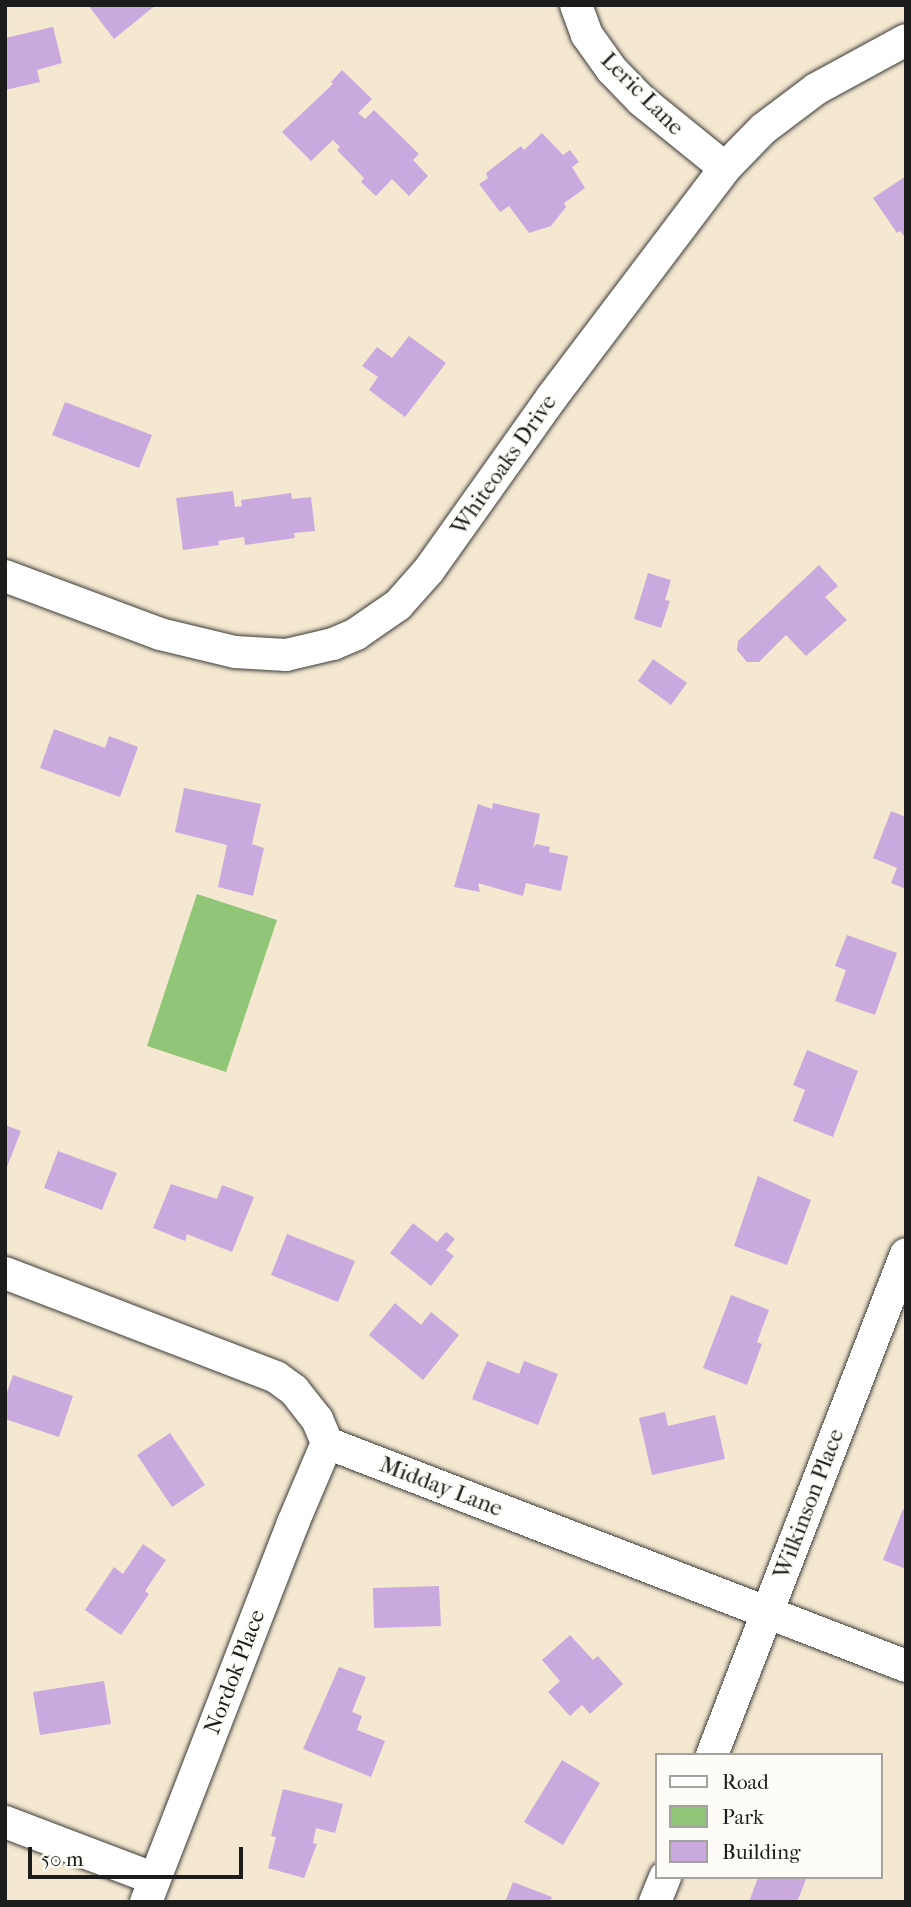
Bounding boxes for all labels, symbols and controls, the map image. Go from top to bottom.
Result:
street label: Leric Lane [595,47,689,141]
street label: Whiteoaks Drive [445,389,563,541]
street label: Wilkinson Place [768,1425,850,1583]
street label: Midday Lane [376,1451,506,1523]
street label: Nordok Place [199,1606,271,1738]
legend [656,1753,883,1879]
text: Road [722,1770,769,1794]
text: Park [722,1805,764,1829]
scale bar [32,1834,247,1878]
text: Building [722,1840,800,1864]
text: 50 m [41,1847,84,1871]

